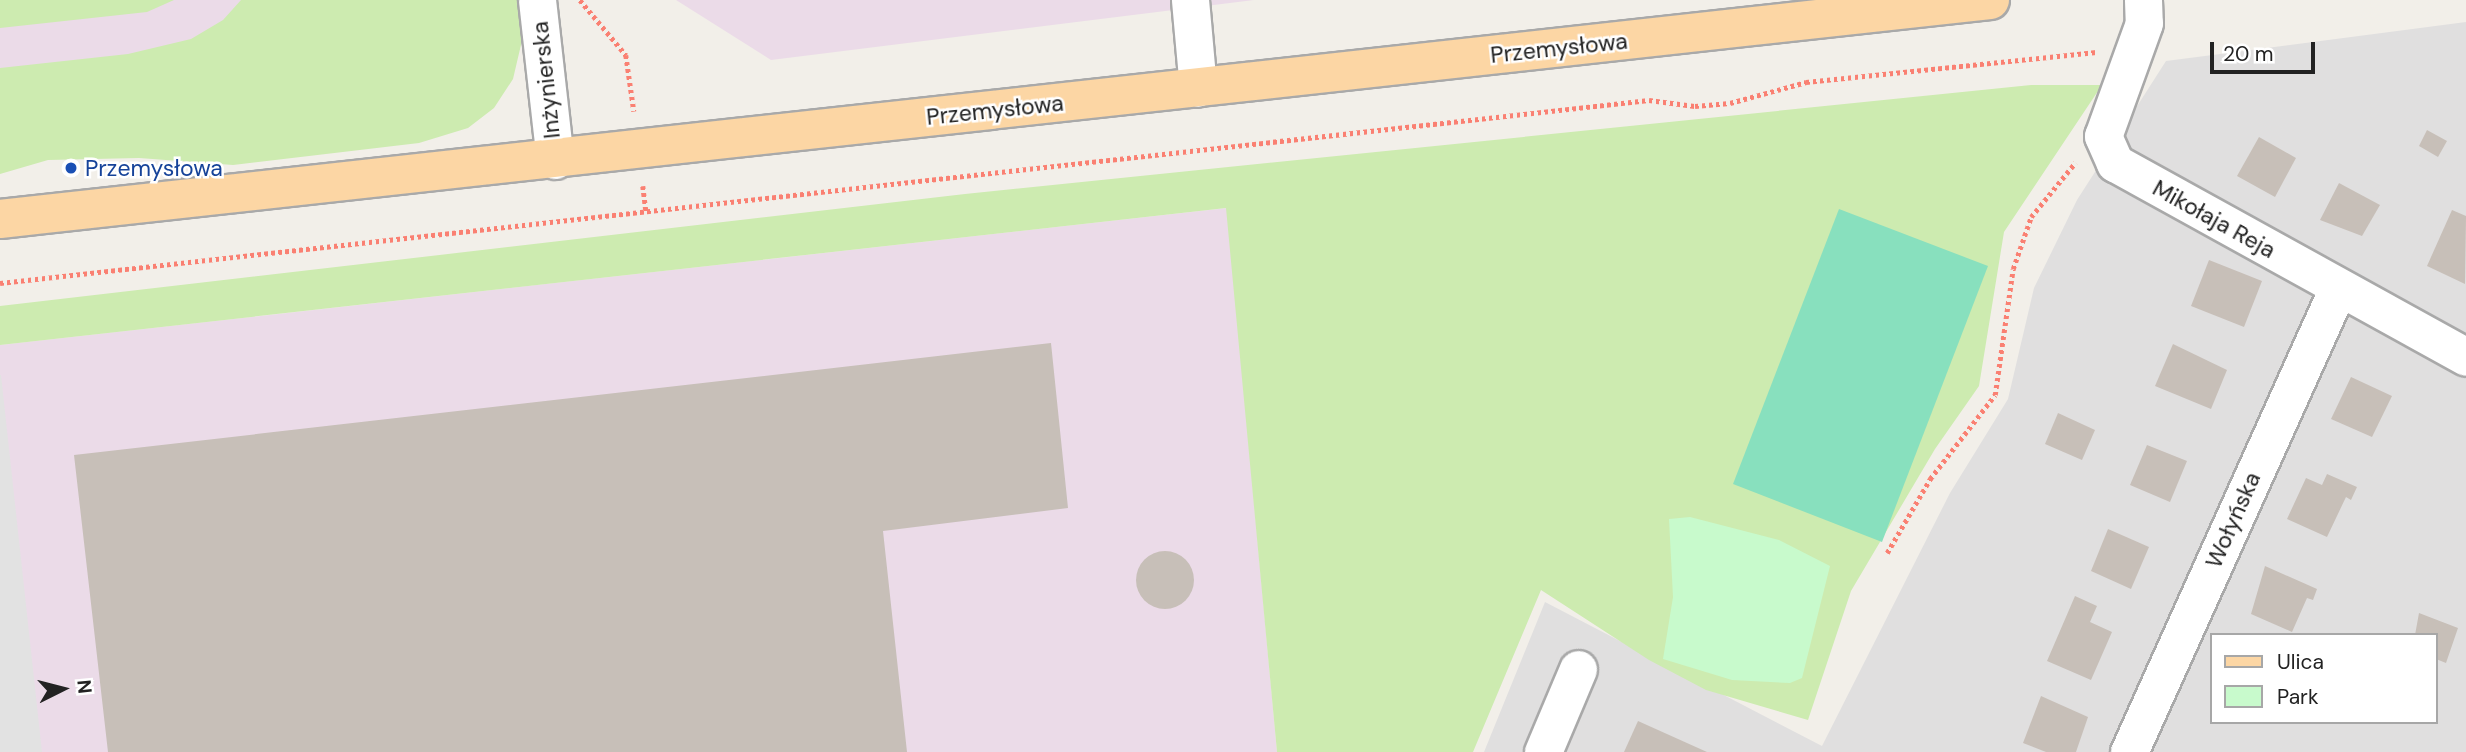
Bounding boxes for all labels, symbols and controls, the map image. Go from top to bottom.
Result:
street label: Inżynierska [526,20,566,140]
street label: Przemysłowa [1489,27,1629,69]
scale bar [2214,28,2319,72]
text: 20 m [2223,40,2274,68]
street label: Przemysłowa [925,89,1065,131]
place label: Przemysłowa [85,154,223,182]
marker: Przemysłowa [63,160,79,176]
street label: Mikołaja Reja [2148,174,2280,264]
street label: Wołyńska [2200,468,2266,572]
legend [2210,633,2438,724]
text: Ulica [2277,648,2324,676]
north arrow [28,654,98,724]
text: N [71,679,98,695]
text: Park [2277,683,2318,711]

